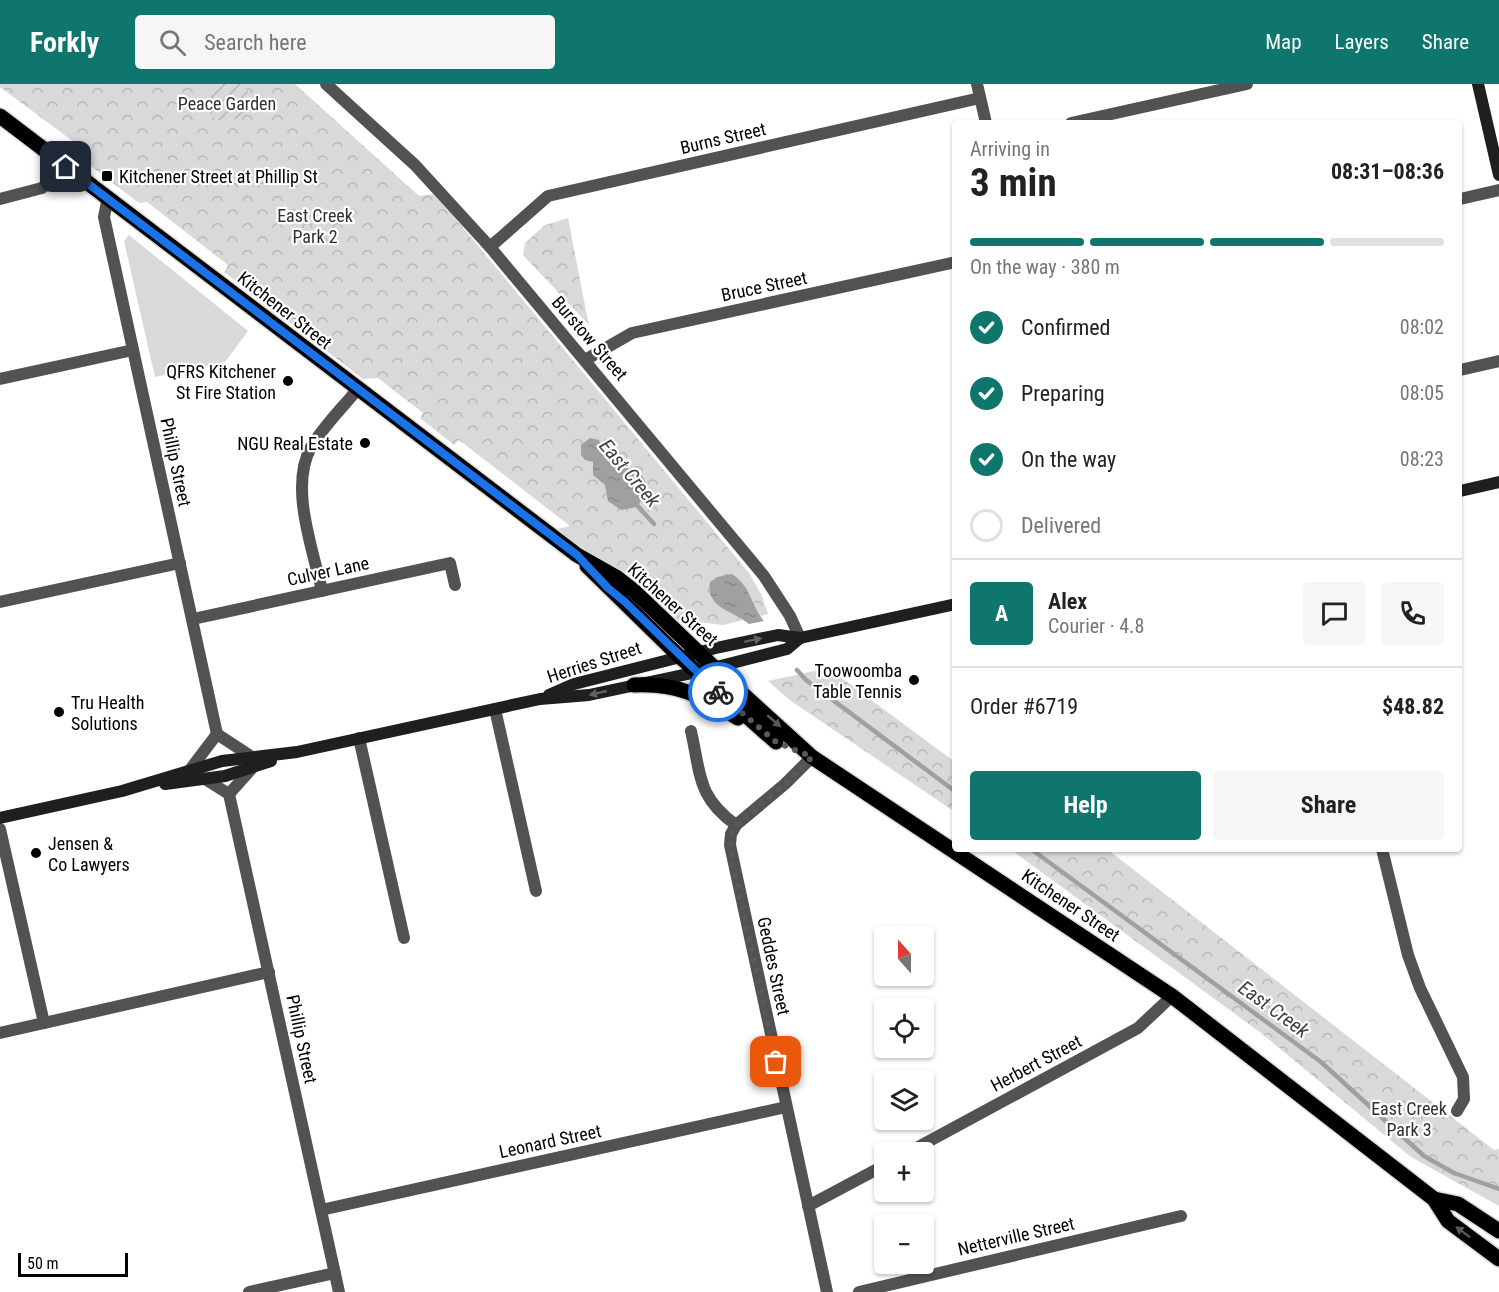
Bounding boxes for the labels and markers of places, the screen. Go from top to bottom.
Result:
pin [40,141,91,192]
place label: Kitchener Street at Phillip St [119,166,318,187]
marker: Kitchener Street at Phillip St [100,169,114,183]
place label: QFRS Kitchener St Fire Station [166,361,277,403]
marker: QFRS Kitchener St Fire Station [281,374,295,388]
place label: NGU Real Estate [237,433,353,454]
marker: NGU Real Estate [358,436,372,450]
place label: Toowoomba Table Tennis [813,660,902,702]
marker: Toowoomba Table Tennis [907,673,921,687]
place label: Tru Health Solutions [71,692,144,734]
marker: Tru Health Solutions [52,705,66,719]
place label: Jensen & Co Lawyers [48,833,130,875]
marker: Jensen & Co Lawyers [29,846,43,860]
pin [750,1036,801,1087]

